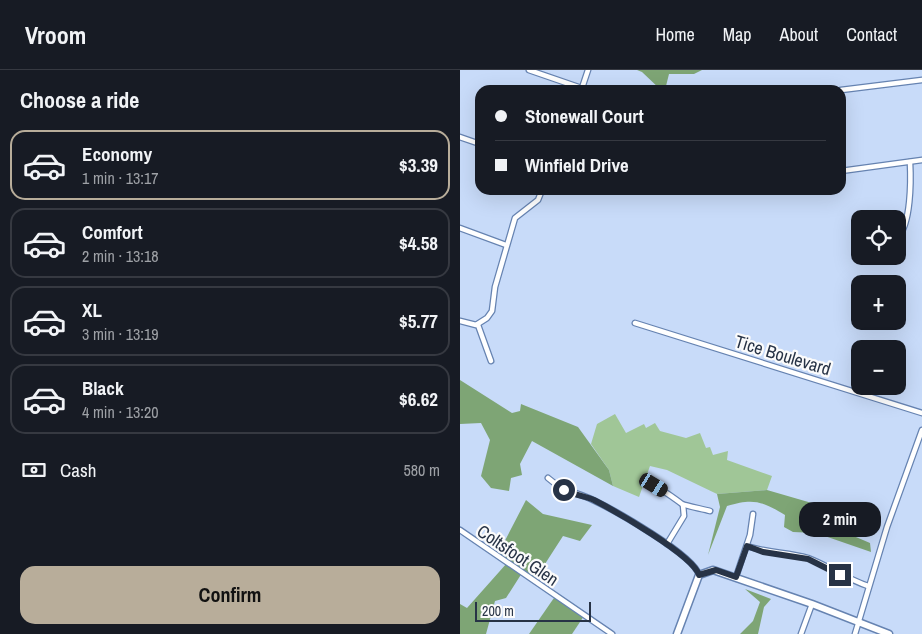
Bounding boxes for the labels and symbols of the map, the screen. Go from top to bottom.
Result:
street label: Tice Boulevard [732,329,834,381]
car [637,471,670,499]
route start [553,479,575,501]
callout: 2 min [799,502,881,538]
street label: Coltsfoot Glen [472,518,564,592]
route end [829,564,851,586]
scale bar [475,599,591,622]

